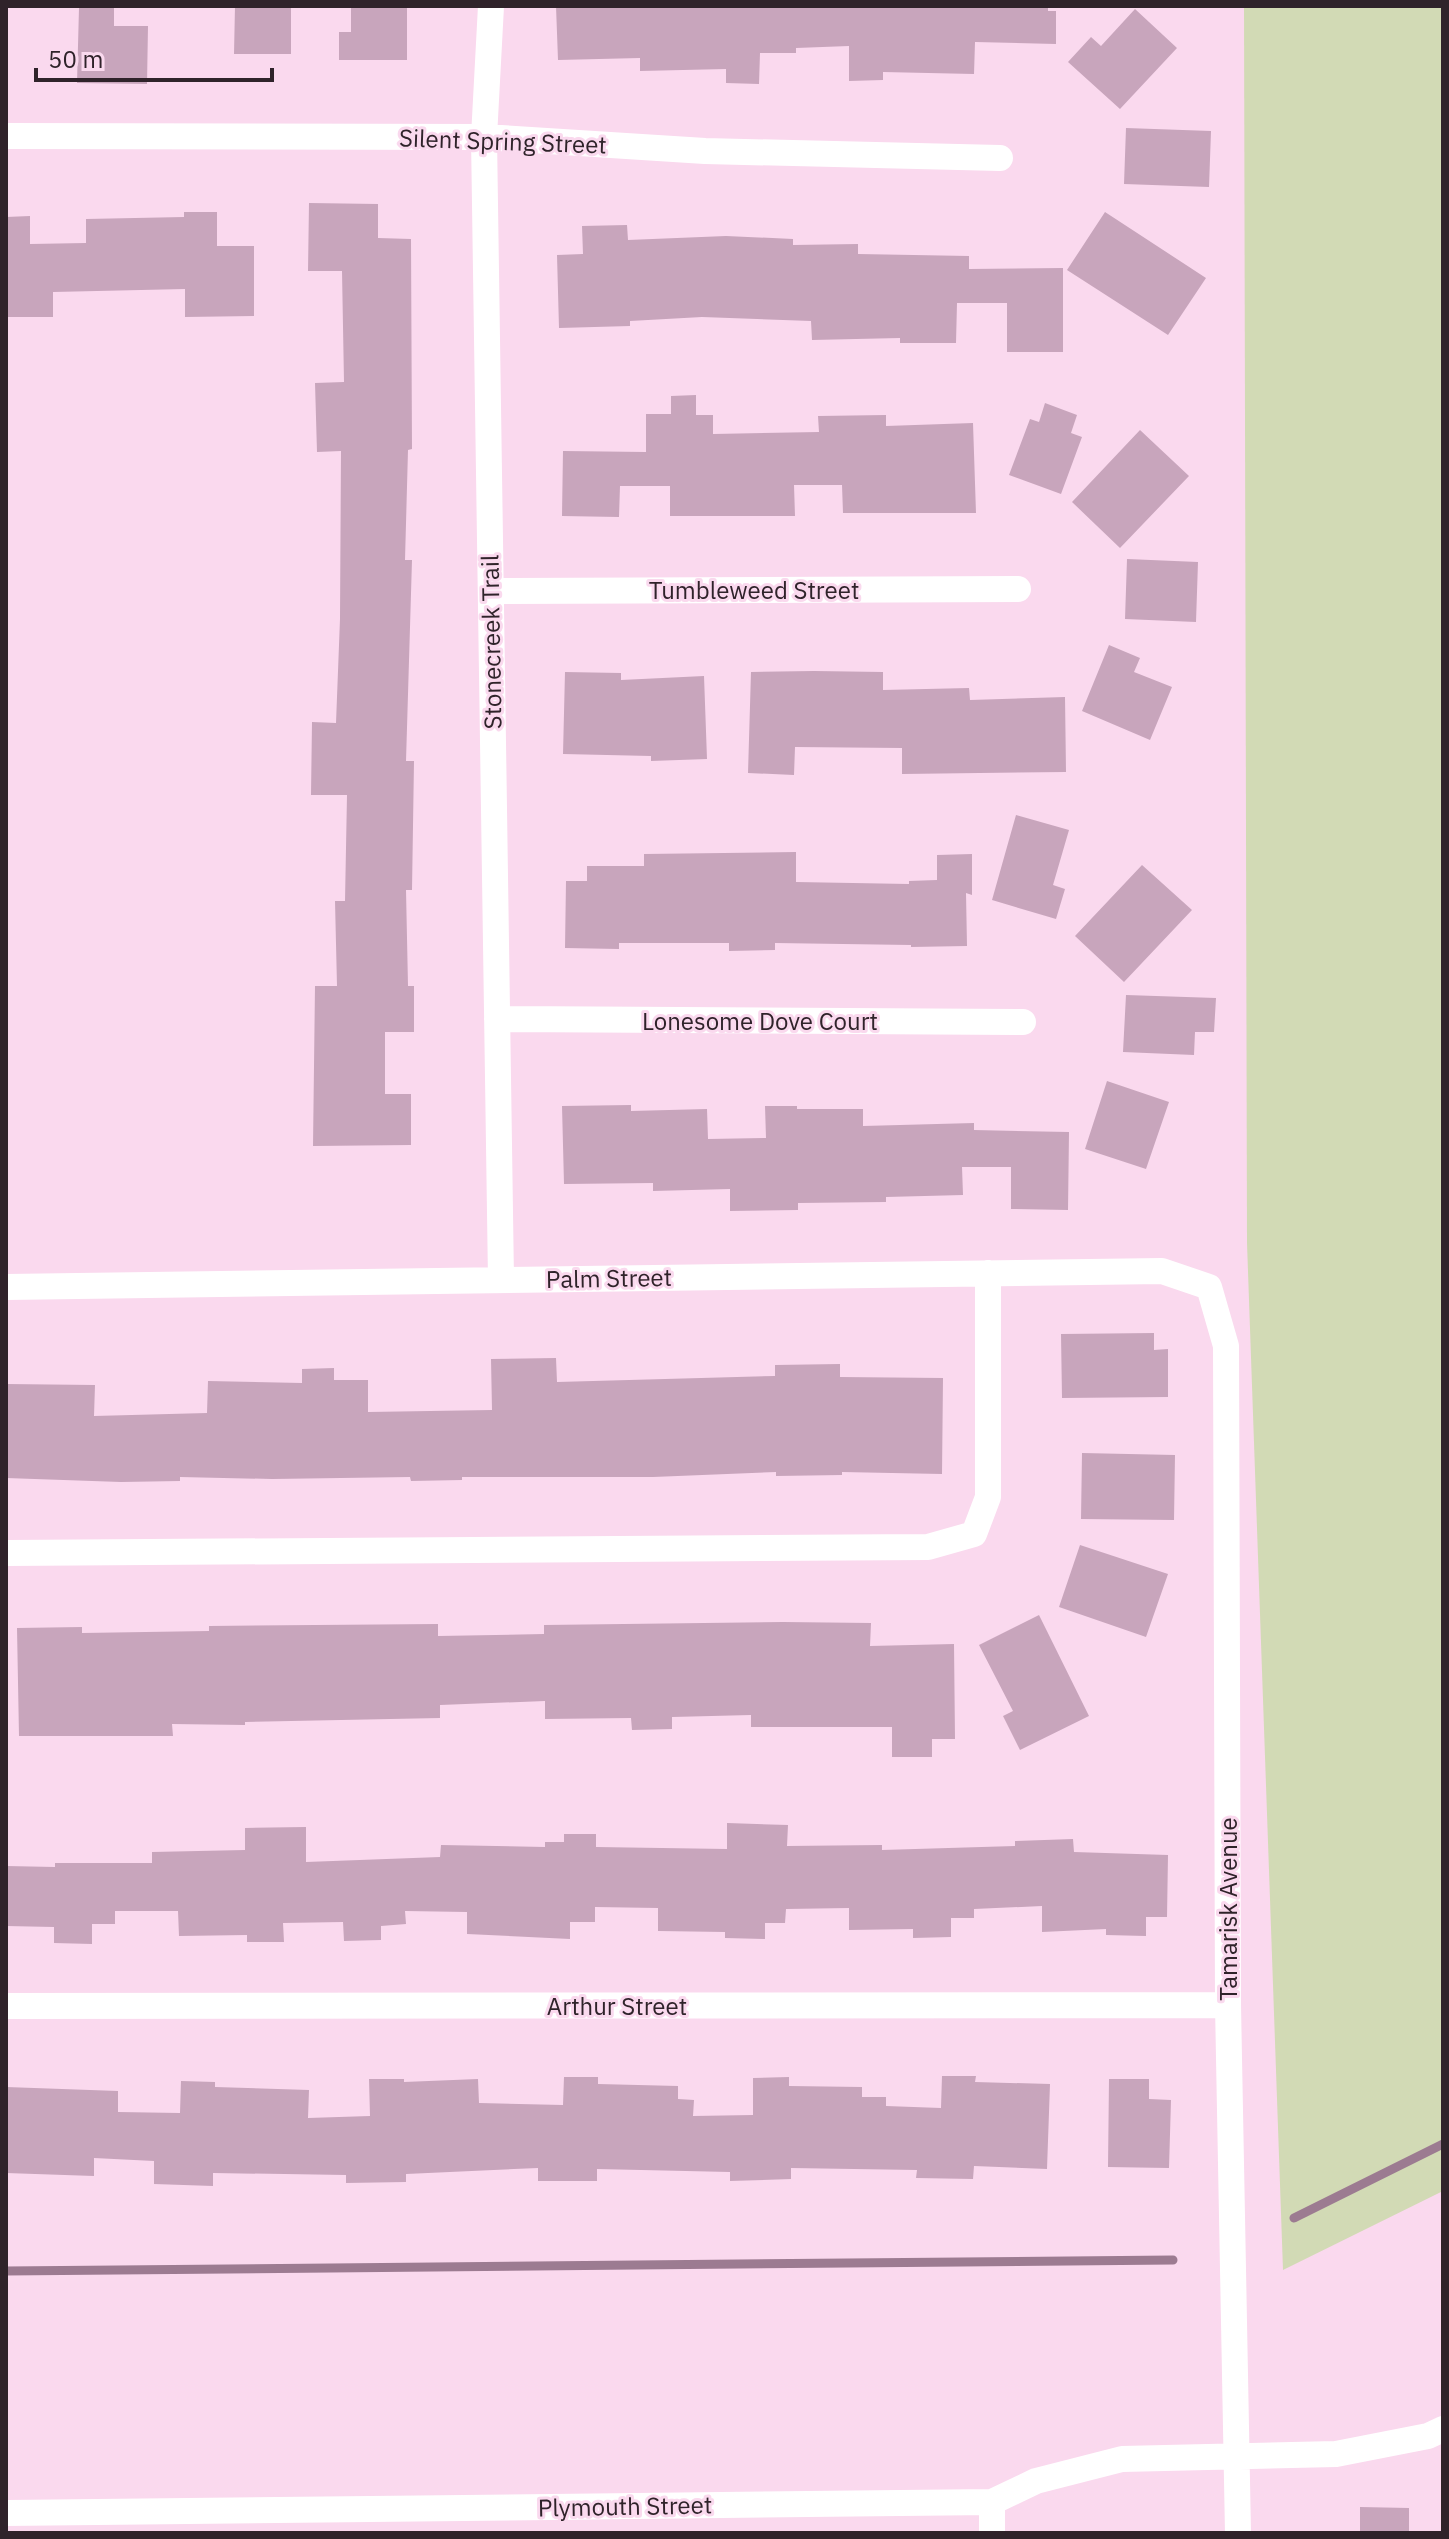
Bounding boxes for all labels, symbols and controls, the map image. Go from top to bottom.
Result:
scale bar [36,32,272,82]
text: 50 m [48,43,103,75]
street label: Silent Spring Street [399,121,607,161]
street label: Stonecreek Trail [473,554,509,730]
street label: Tumbleweed Street [649,574,859,606]
street label: Lonesome Dove Court [642,1005,878,1037]
street label: Palm Street [546,1261,672,1295]
street label: Tamarisk Avenue [1212,1817,1244,2001]
street label: Arthur Street [547,1990,687,2022]
street label: Plymouth Street [538,2488,712,2524]

